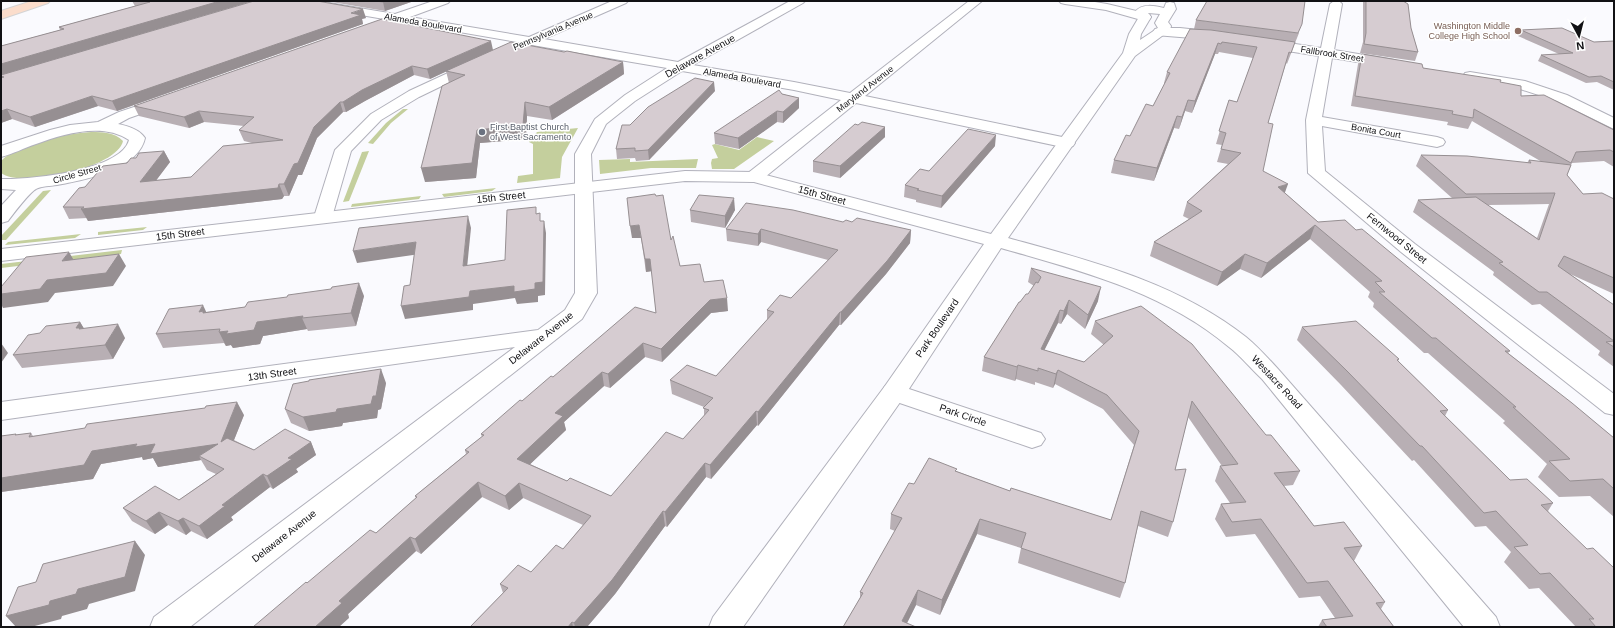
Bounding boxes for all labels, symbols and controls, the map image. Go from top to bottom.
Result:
street label: Pennsylvania Avenue [512,10,594,52]
street label: Alameda Boulevard [383,11,463,35]
north arrow [1559,16,1599,56]
place label: Washington Middle College High School [1428,21,1510,41]
marker: Washington Middle College High School [1513,26,1523,36]
street label: Delaware Avenue [663,32,737,80]
text: N [1575,39,1585,52]
street label: Fallbrook Street [1300,44,1365,64]
street label: Maryland Avenue [835,64,895,114]
street label: Alameda Boulevard [702,66,782,90]
place label: First Baptist Church of West Sacramento [490,122,571,142]
street label: Bonita Court [1350,122,1402,140]
marker: First Baptist Church of West Sacramento [477,127,487,137]
street label: Circle Street [52,162,103,186]
street label: 15th Street [797,183,847,207]
street label: 15th Street [476,189,526,205]
street label: Fernwood Street [1365,210,1429,266]
street label: 15th Street [155,226,205,242]
street label: Park Boulevard [913,297,961,359]
street label: Delaware Avenue [507,309,576,366]
street label: Westacre Road [1250,353,1304,411]
street label: 13th Street [247,365,297,383]
street label: Park Circle [938,402,988,428]
street label: Delaware Avenue [250,507,319,564]

